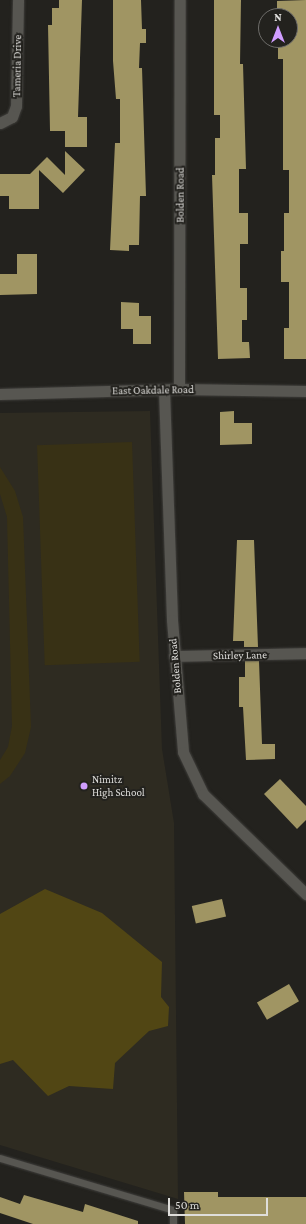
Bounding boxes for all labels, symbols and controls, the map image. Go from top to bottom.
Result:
north arrow [258,8,298,48]
text: N [274,11,282,23]
street label: Tameria Drive [10,35,24,97]
street label: Bolden Road [173,167,187,223]
street label: East Oakdale Road [112,383,194,397]
street label: Bolden Road [166,638,184,694]
street label: Shirley Lane [213,648,267,662]
place label: Nimitz High School [92,773,145,799]
marker: Nimitz High School [79,781,89,791]
scale bar [170,1190,270,1216]
text: 50 m [175,1198,199,1212]

